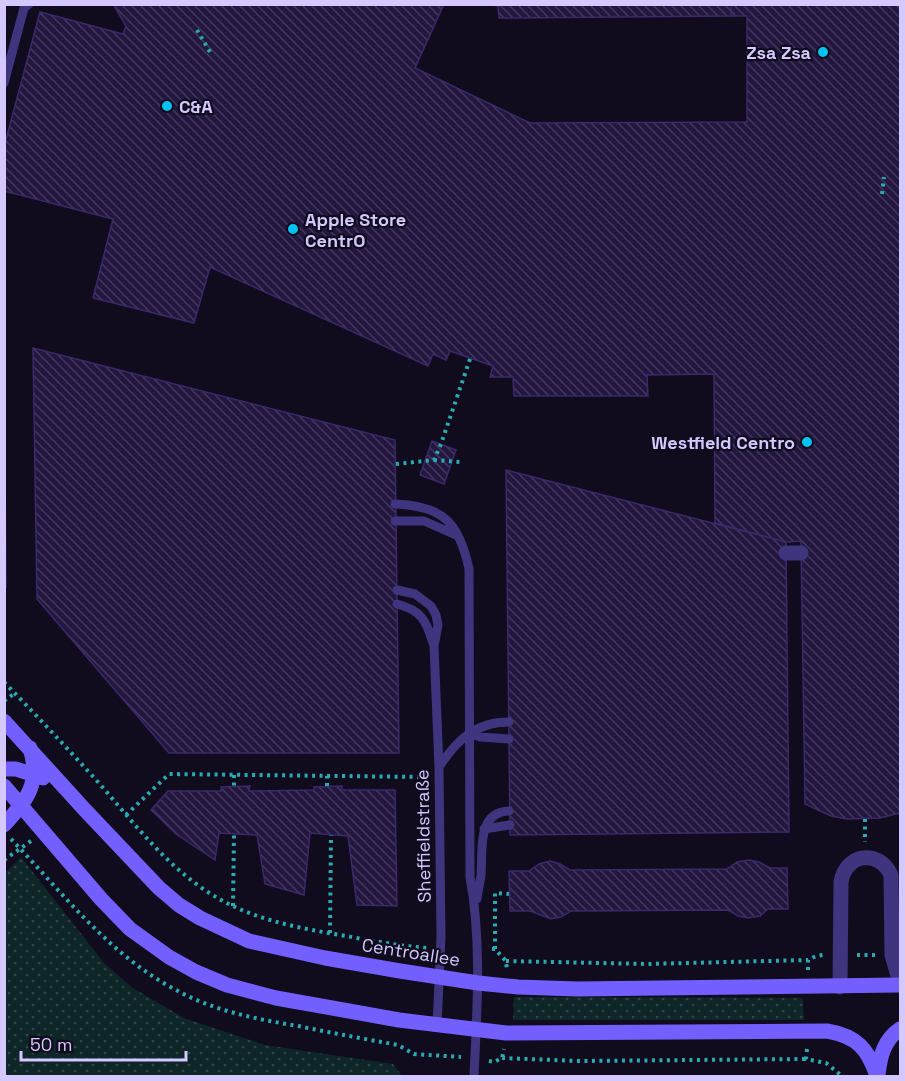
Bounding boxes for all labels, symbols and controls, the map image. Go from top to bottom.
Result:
place label: Zsa Zsa [746,41,812,64]
marker: Zsa Zsa [816,45,830,59]
place label: C&A [179,95,213,118]
marker: C&A [160,99,174,113]
place label: Apple Store CentrO [305,208,406,252]
marker: Apple Store CentrO [286,222,300,236]
place label: Westfield Centro [651,431,795,454]
marker: Westfield Centro [800,435,814,449]
street label: Sheffieldstraße [410,769,436,903]
street label: Centroallee [360,933,462,971]
scale bar [21,1024,186,1062]
text: 50 m [30,1033,72,1056]

